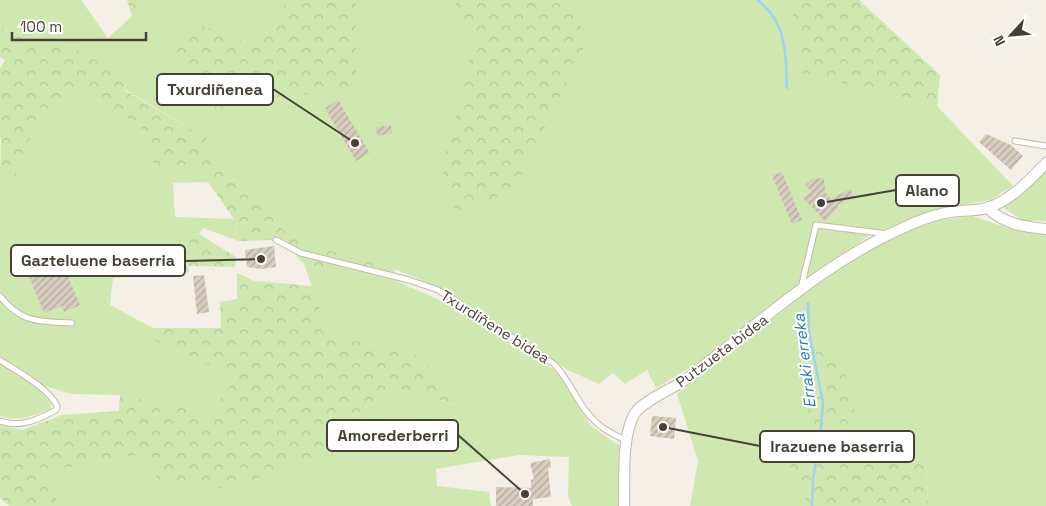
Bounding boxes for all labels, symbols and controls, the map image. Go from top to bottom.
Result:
scale bar [12,10,146,42]
north arrow [986,10,1036,60]
text: 100 m [20,17,62,36]
text: N [989,33,1009,49]
callout: Txurdiñenea [157,74,273,105]
text: Txurdiñenea [167,79,263,100]
callout: Alano [896,175,959,206]
text: Alano [905,180,949,201]
callout: Gazteluene baserria [11,245,185,276]
text: Gazteluene baserria [21,250,175,271]
street label: Txurdiñene bidea [437,285,554,368]
street label: Putzueta bidea [672,310,772,391]
water label: Erraki erreka [788,312,821,409]
callout: Amorederberri [327,420,458,451]
text: Amorederberri [337,425,449,446]
callout: Irazuene baserria [760,431,914,462]
text: Irazuene baserria [770,436,904,457]

